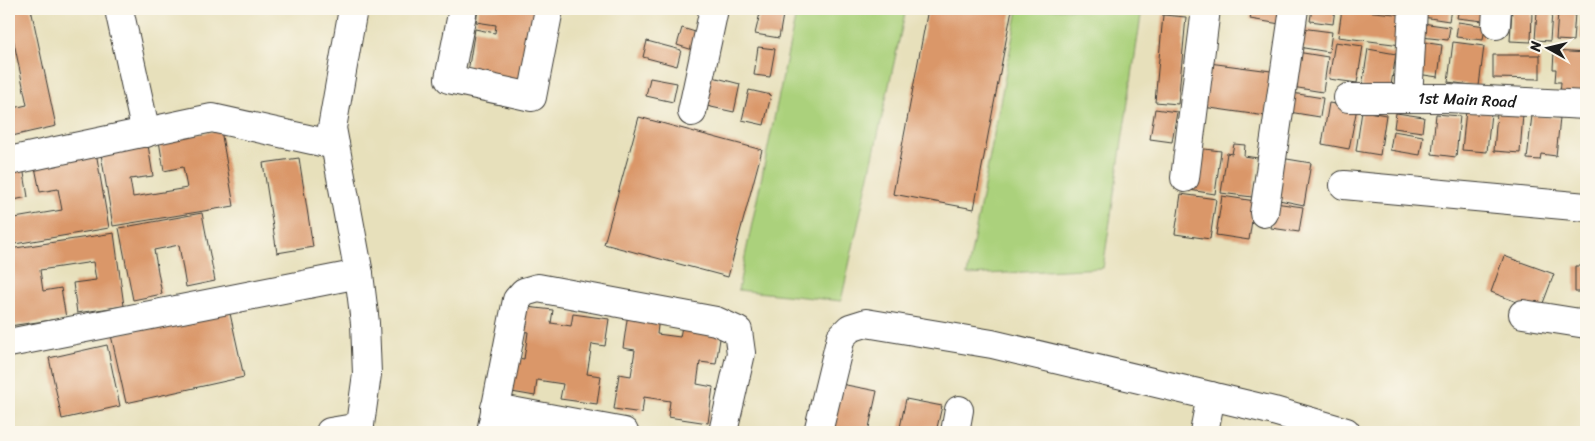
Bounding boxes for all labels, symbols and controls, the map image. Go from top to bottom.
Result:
north arrow [1522,22,1572,72]
text: N [1522,39,1549,54]
street label: 1st Main Road [1418,83,1518,116]

